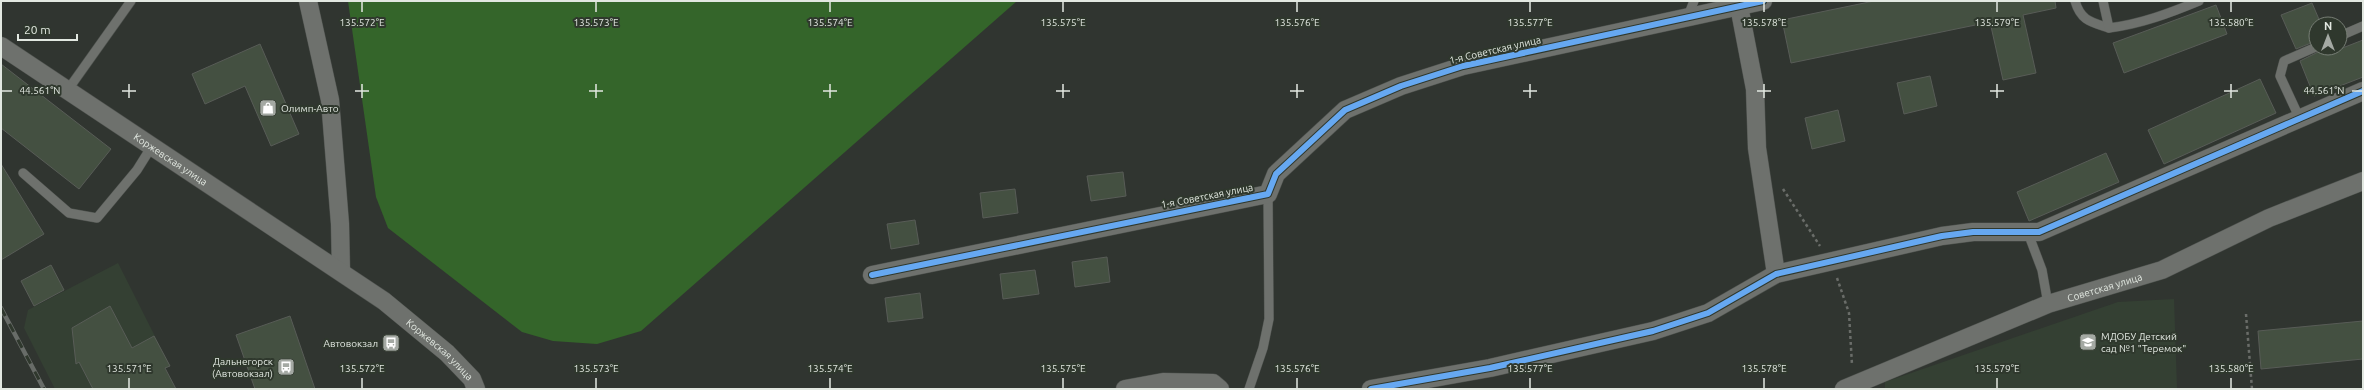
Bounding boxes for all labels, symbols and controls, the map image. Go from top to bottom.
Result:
scale bar [18,16,77,42]
north arrow [2308,16,2348,56]
text: 135.572°E [339,17,385,28]
text: 135.573°E [573,17,619,28]
text: 135.574°E [807,17,853,28]
text: 135.575°E [1040,17,1086,28]
text: 135.576°E [1274,17,1320,28]
text: 135.577°E [1507,17,1553,28]
text: 135.578°E [1741,17,1787,28]
text: 135.579°E [1974,17,2020,28]
text: 135.580°E [2208,17,2254,28]
text: N [2324,20,2332,32]
text: 20 m [24,23,51,36]
street label: 1-я Советская улица [1448,34,1542,66]
text: 44.561°N [19,85,61,96]
text: 44.561°N [2303,85,2345,96]
shop icon: Олимп-Авто [258,98,278,118]
place label: Олимп-Авто [281,103,339,114]
street label: Коржевская улица [132,131,210,187]
street label: 1-я Советская улица [1160,182,1254,210]
street label: Советская улица [2066,271,2143,303]
street label: Коржевская улица [404,316,475,382]
place label: МДОБУ Детский сад №1 "Теремок" [2101,331,2186,354]
school or university icon: МДОБУ Детский сад №1 "Теремок" [2078,332,2098,352]
bus stop icon: Автовокзал [381,333,401,353]
place label: Автовокзал [323,338,378,349]
place label: Дальнегорск (Автовокзал) [212,356,273,379]
bus stop icon: Дальнегорск (Автовокзал) [276,357,296,377]
text: 135.571°E [106,363,152,374]
text: 135.572°E [339,363,385,374]
text: 135.573°E [573,363,619,374]
text: 135.574°E [807,363,853,374]
text: 135.575°E [1040,363,1086,374]
text: 135.576°E [1274,363,1320,374]
text: 135.577°E [1507,363,1553,374]
text: 135.578°E [1741,363,1787,374]
text: 135.579°E [1974,363,2020,374]
text: 135.580°E [2208,363,2254,374]

